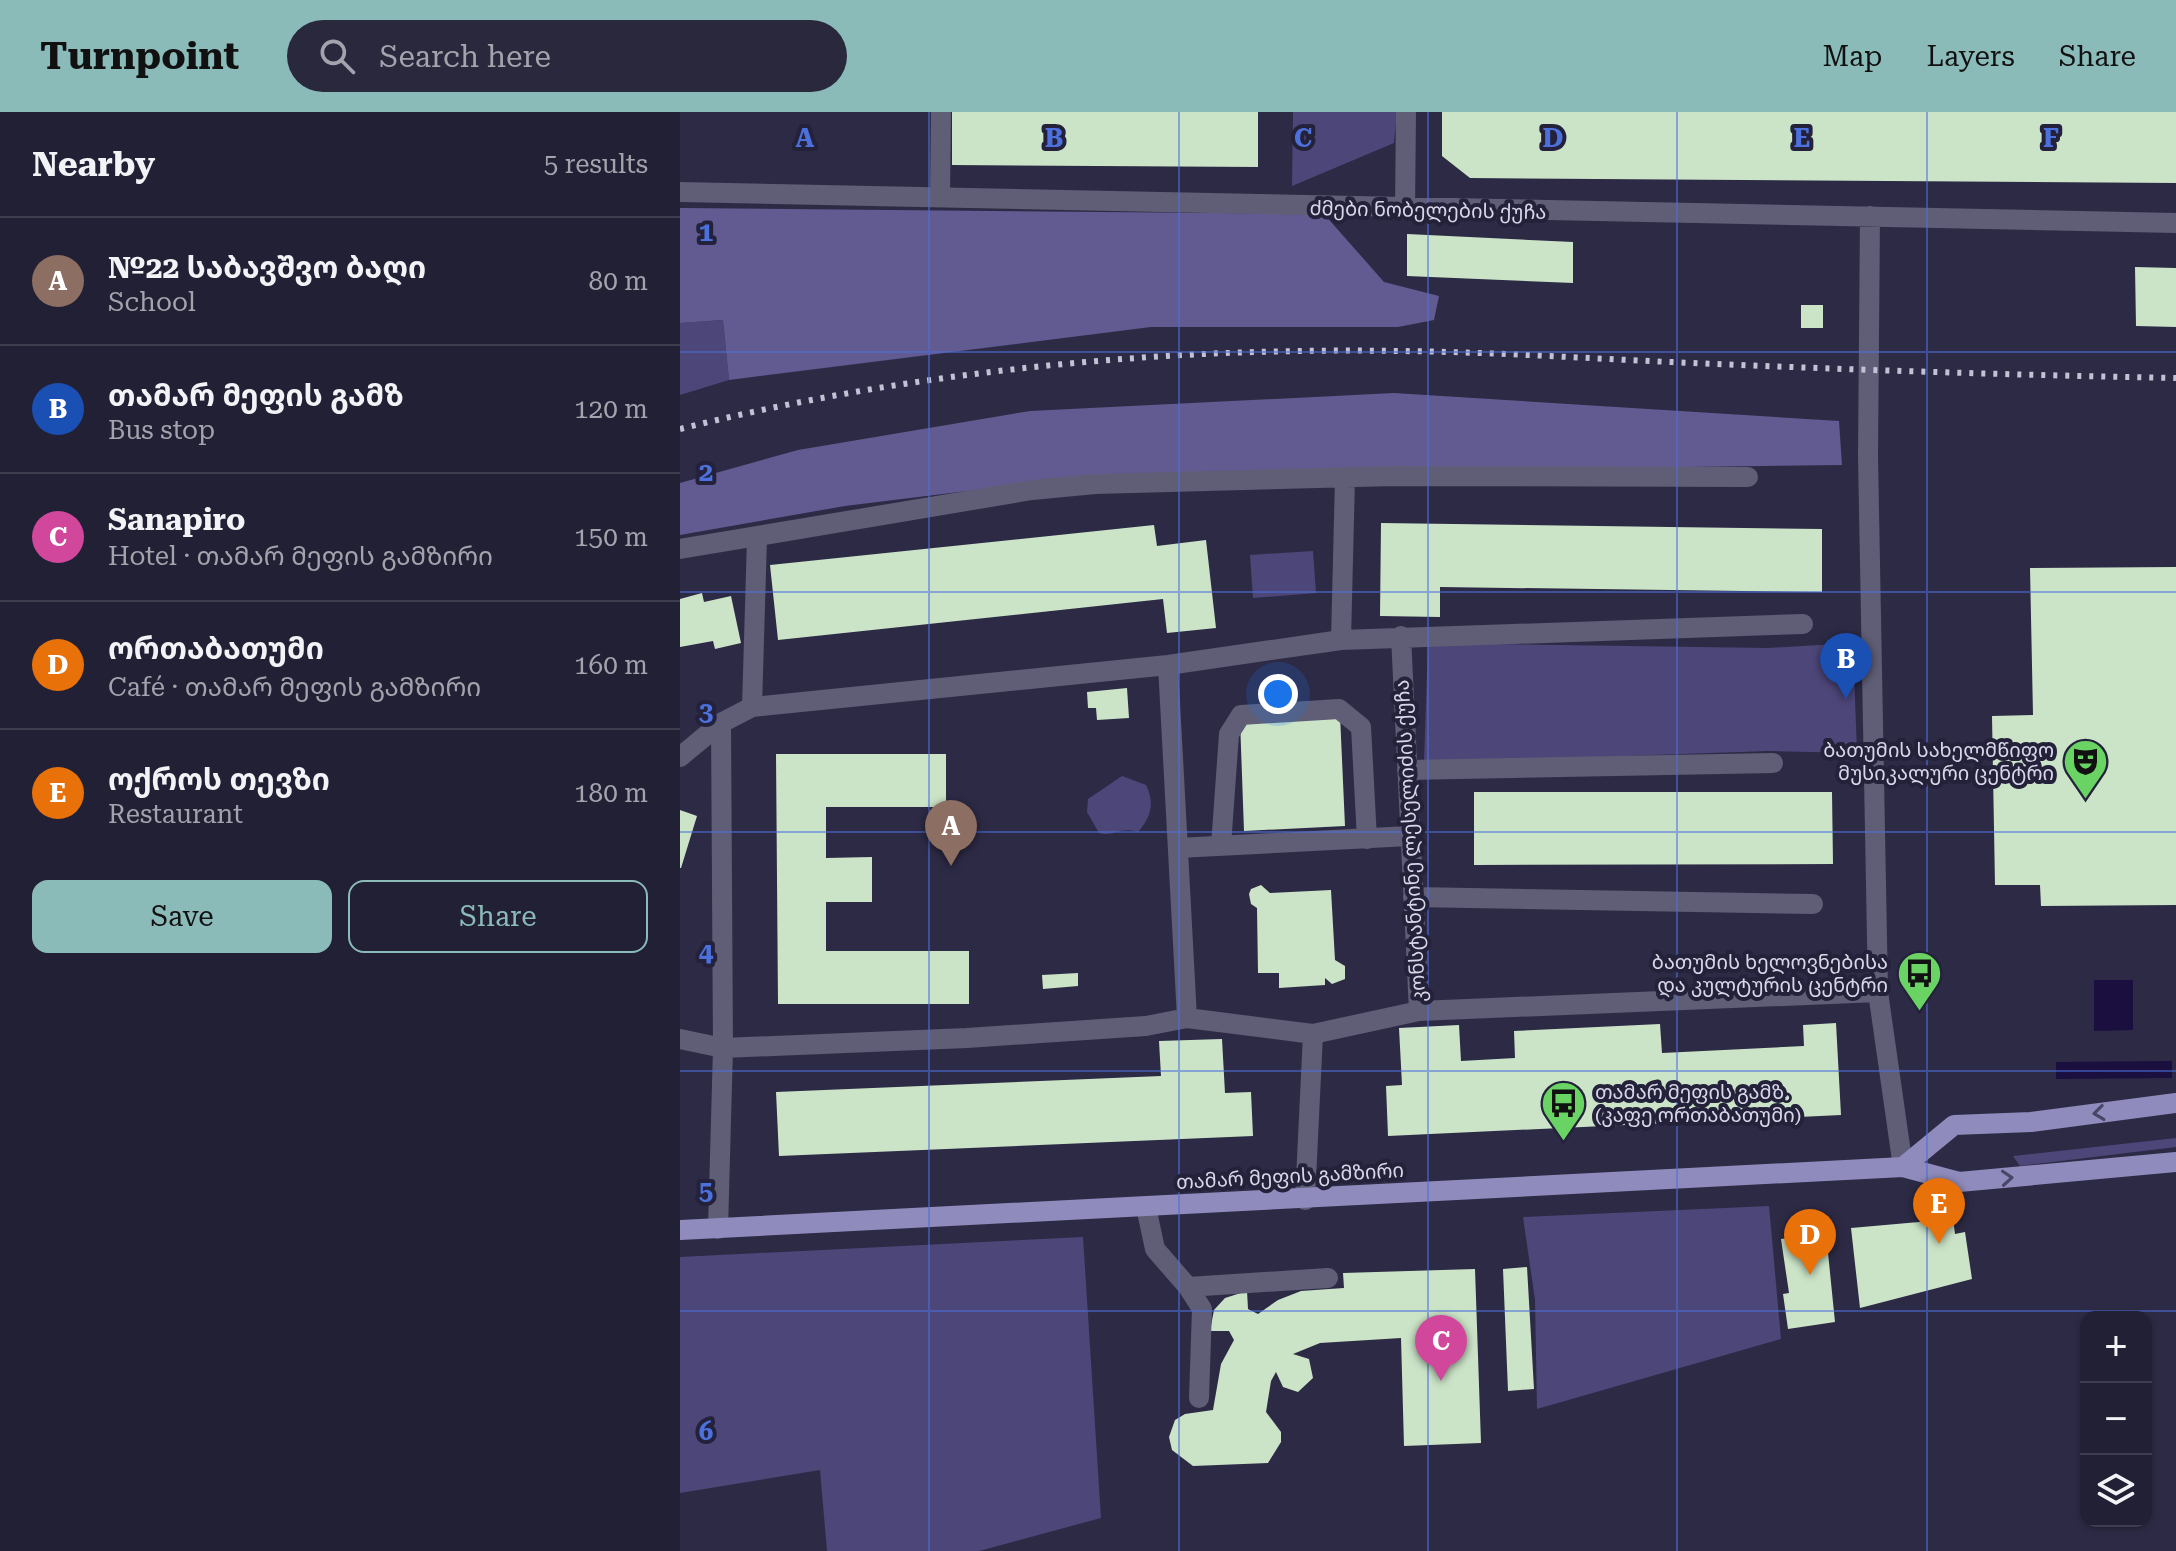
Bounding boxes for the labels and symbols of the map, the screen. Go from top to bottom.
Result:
text: A [796,123,815,153]
text: B [1045,123,1063,153]
text: C [1294,123,1312,153]
text: D [1543,123,1563,153]
text: E [1794,123,1810,153]
text: F [2043,123,2059,153]
street label: ძმები ნობელების ქუჩა [1309,196,1547,225]
text: 1 [699,217,713,247]
text: 2 [699,457,713,487]
pin: B [1820,633,1872,699]
your location [1258,674,1298,714]
street label: კონსტანტინე ლესელიძის ქუჩა [1390,679,1431,1003]
text: 3 [699,697,713,727]
theatre icon: ბათუმის სახელმწიფო მუსიკალური ცენტრი [2061,737,2109,800]
place label: ბათუმის სახელმწიფო მუსიკალური ცენტრი [1823,738,2054,786]
pin: A [925,800,977,866]
text: 4 [699,937,714,967]
bus stop icon: ბათუმის ხელოვნებისა და კულტურის ცენტრი [1895,949,1943,1012]
place label: ბათუმის ხელოვნებისა და კულტურის ცენტრი [1652,950,1888,998]
bus stop icon: თამარ მეფის გამზ. (კაფე ორთაბათუმი) [1540,1079,1588,1142]
place label: თამარ მეფის გამზ. (კაფე ორთაბათუმი) [1595,1080,1801,1127]
one-way arrow [2092,1104,2106,1121]
street label: თამარ მეფის გამზირი [1176,1158,1404,1194]
one-way arrow [2001,1170,2014,1187]
text: 5 [699,1176,713,1206]
pin: E [1913,1178,1965,1244]
pin: D [1784,1209,1836,1275]
pin: C [1415,1315,1467,1381]
text: 6 [699,1416,713,1446]

